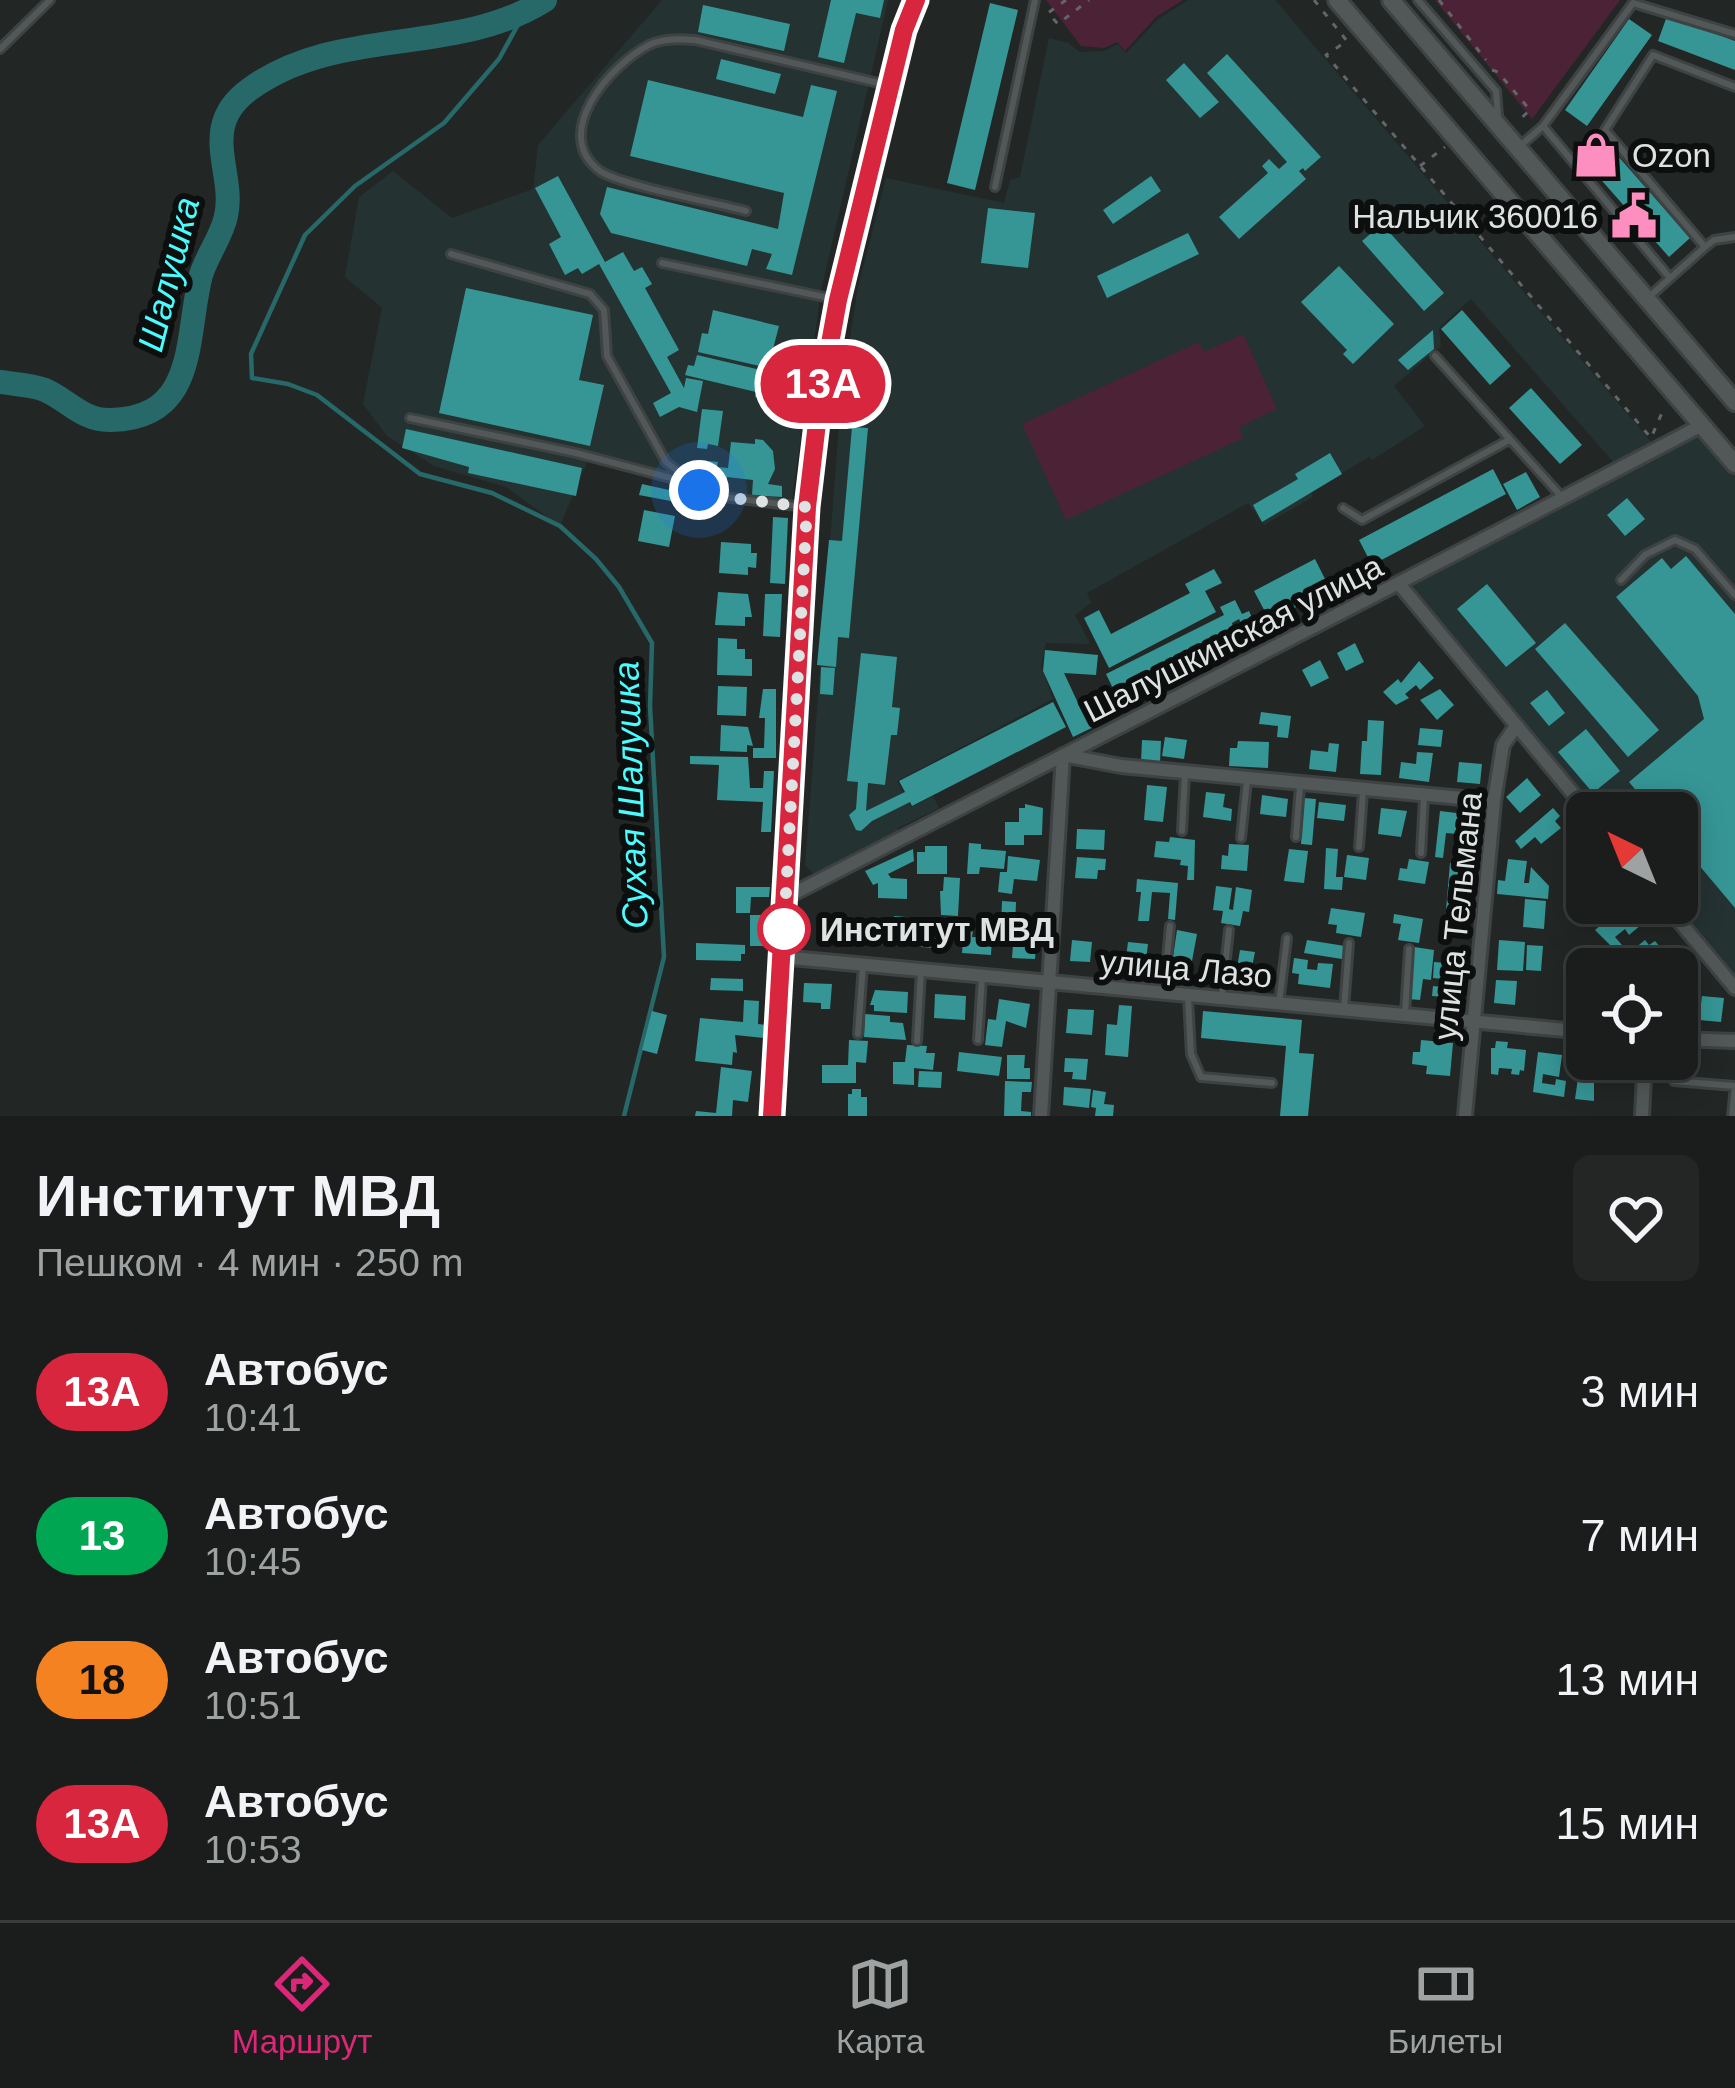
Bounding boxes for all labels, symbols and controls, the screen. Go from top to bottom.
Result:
shop icon: Ozon [1571,130,1621,180]
place label: Ozon [1632,137,1711,174]
public building icon: Нальчик 360016 [1609,191,1659,241]
water label: Шалушка [130,193,207,356]
place label: Нальчик 360016 [1352,198,1598,235]
line badge: 13А [754,345,892,423]
text: 13А [784,360,862,407]
your location [669,460,729,520]
street label: Шалушкинская улица [1078,547,1389,730]
water label: Сухая Шалушка [605,660,656,930]
street label: улица Тельмана [1426,789,1489,1042]
north arrow [1566,792,1698,924]
map controls [1566,792,1698,1080]
marker: Институт МВД [759,904,809,954]
place label: Институт МВД [820,911,1054,948]
street label: улица Лазо [1098,943,1274,994]
button: locate [1566,948,1698,1080]
button: heart [1573,1155,1699,1281]
text: Институт МВД [36,1164,440,1228]
text: Пешком · 4 мин · 250 m [36,1241,463,1284]
text: Автобус [204,1344,389,1395]
text: 3 мин [1581,1366,1699,1417]
text: 13А [63,1368,141,1415]
text: 10:41 [204,1396,302,1439]
text: Автобус [204,1488,389,1539]
text: 7 мин [1581,1510,1699,1561]
text: 13 [79,1512,125,1559]
text: 10:45 [204,1540,302,1583]
text: Автобус [204,1632,389,1683]
text: 13 мин [1556,1654,1699,1705]
text: 18 [79,1656,125,1703]
text: 10:51 [204,1684,302,1727]
text: Автобус [204,1776,389,1827]
text: 15 мин [1556,1798,1699,1849]
text: 13А [63,1800,141,1847]
text: 10:53 [204,1828,302,1871]
tab: Маршрут [232,1951,372,2061]
tab: Карта [836,1951,924,2061]
tab: Билеты [1388,1951,1503,2061]

